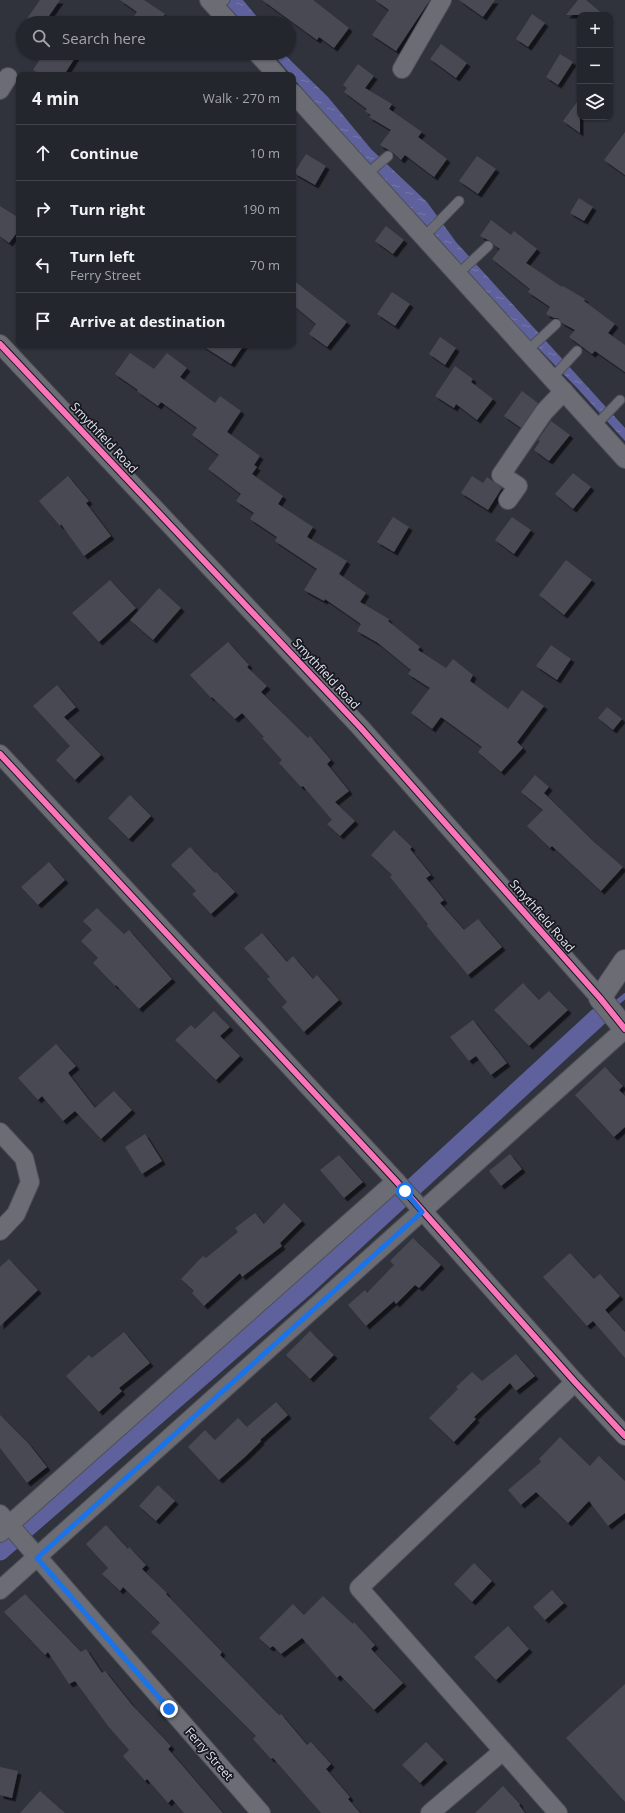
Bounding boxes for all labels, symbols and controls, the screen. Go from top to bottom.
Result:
map controls [577,12,613,120]
button: + [577,12,613,48]
search box [16,16,296,60]
icon: search [30,27,52,49]
text: Search here [62,28,146,48]
button: − [577,48,613,84]
button: layers [577,84,613,120]
text: 4 min [32,87,79,110]
text: Walk · 270 m [203,89,280,107]
icon: ahead [32,142,54,164]
text: Continue [70,143,138,163]
text: 10 m [250,144,280,162]
icon: right [32,198,54,220]
text: Turn right [70,199,145,219]
text: 190 m [242,200,280,218]
text: Turn left [70,246,135,266]
icon: left [32,254,54,276]
text: 70 m [250,256,280,274]
text: Ferry Street [70,266,141,284]
icon: arrive [32,310,54,332]
text: Arrive at destination [70,311,225,331]
street label: Smythfield Road [67,398,142,477]
street label: Smythfield Road [289,634,364,713]
street label: Smythfield Road [506,876,579,956]
route start [396,1182,414,1200]
route end [160,1700,178,1718]
street label: Ferry Street [182,1723,237,1784]

